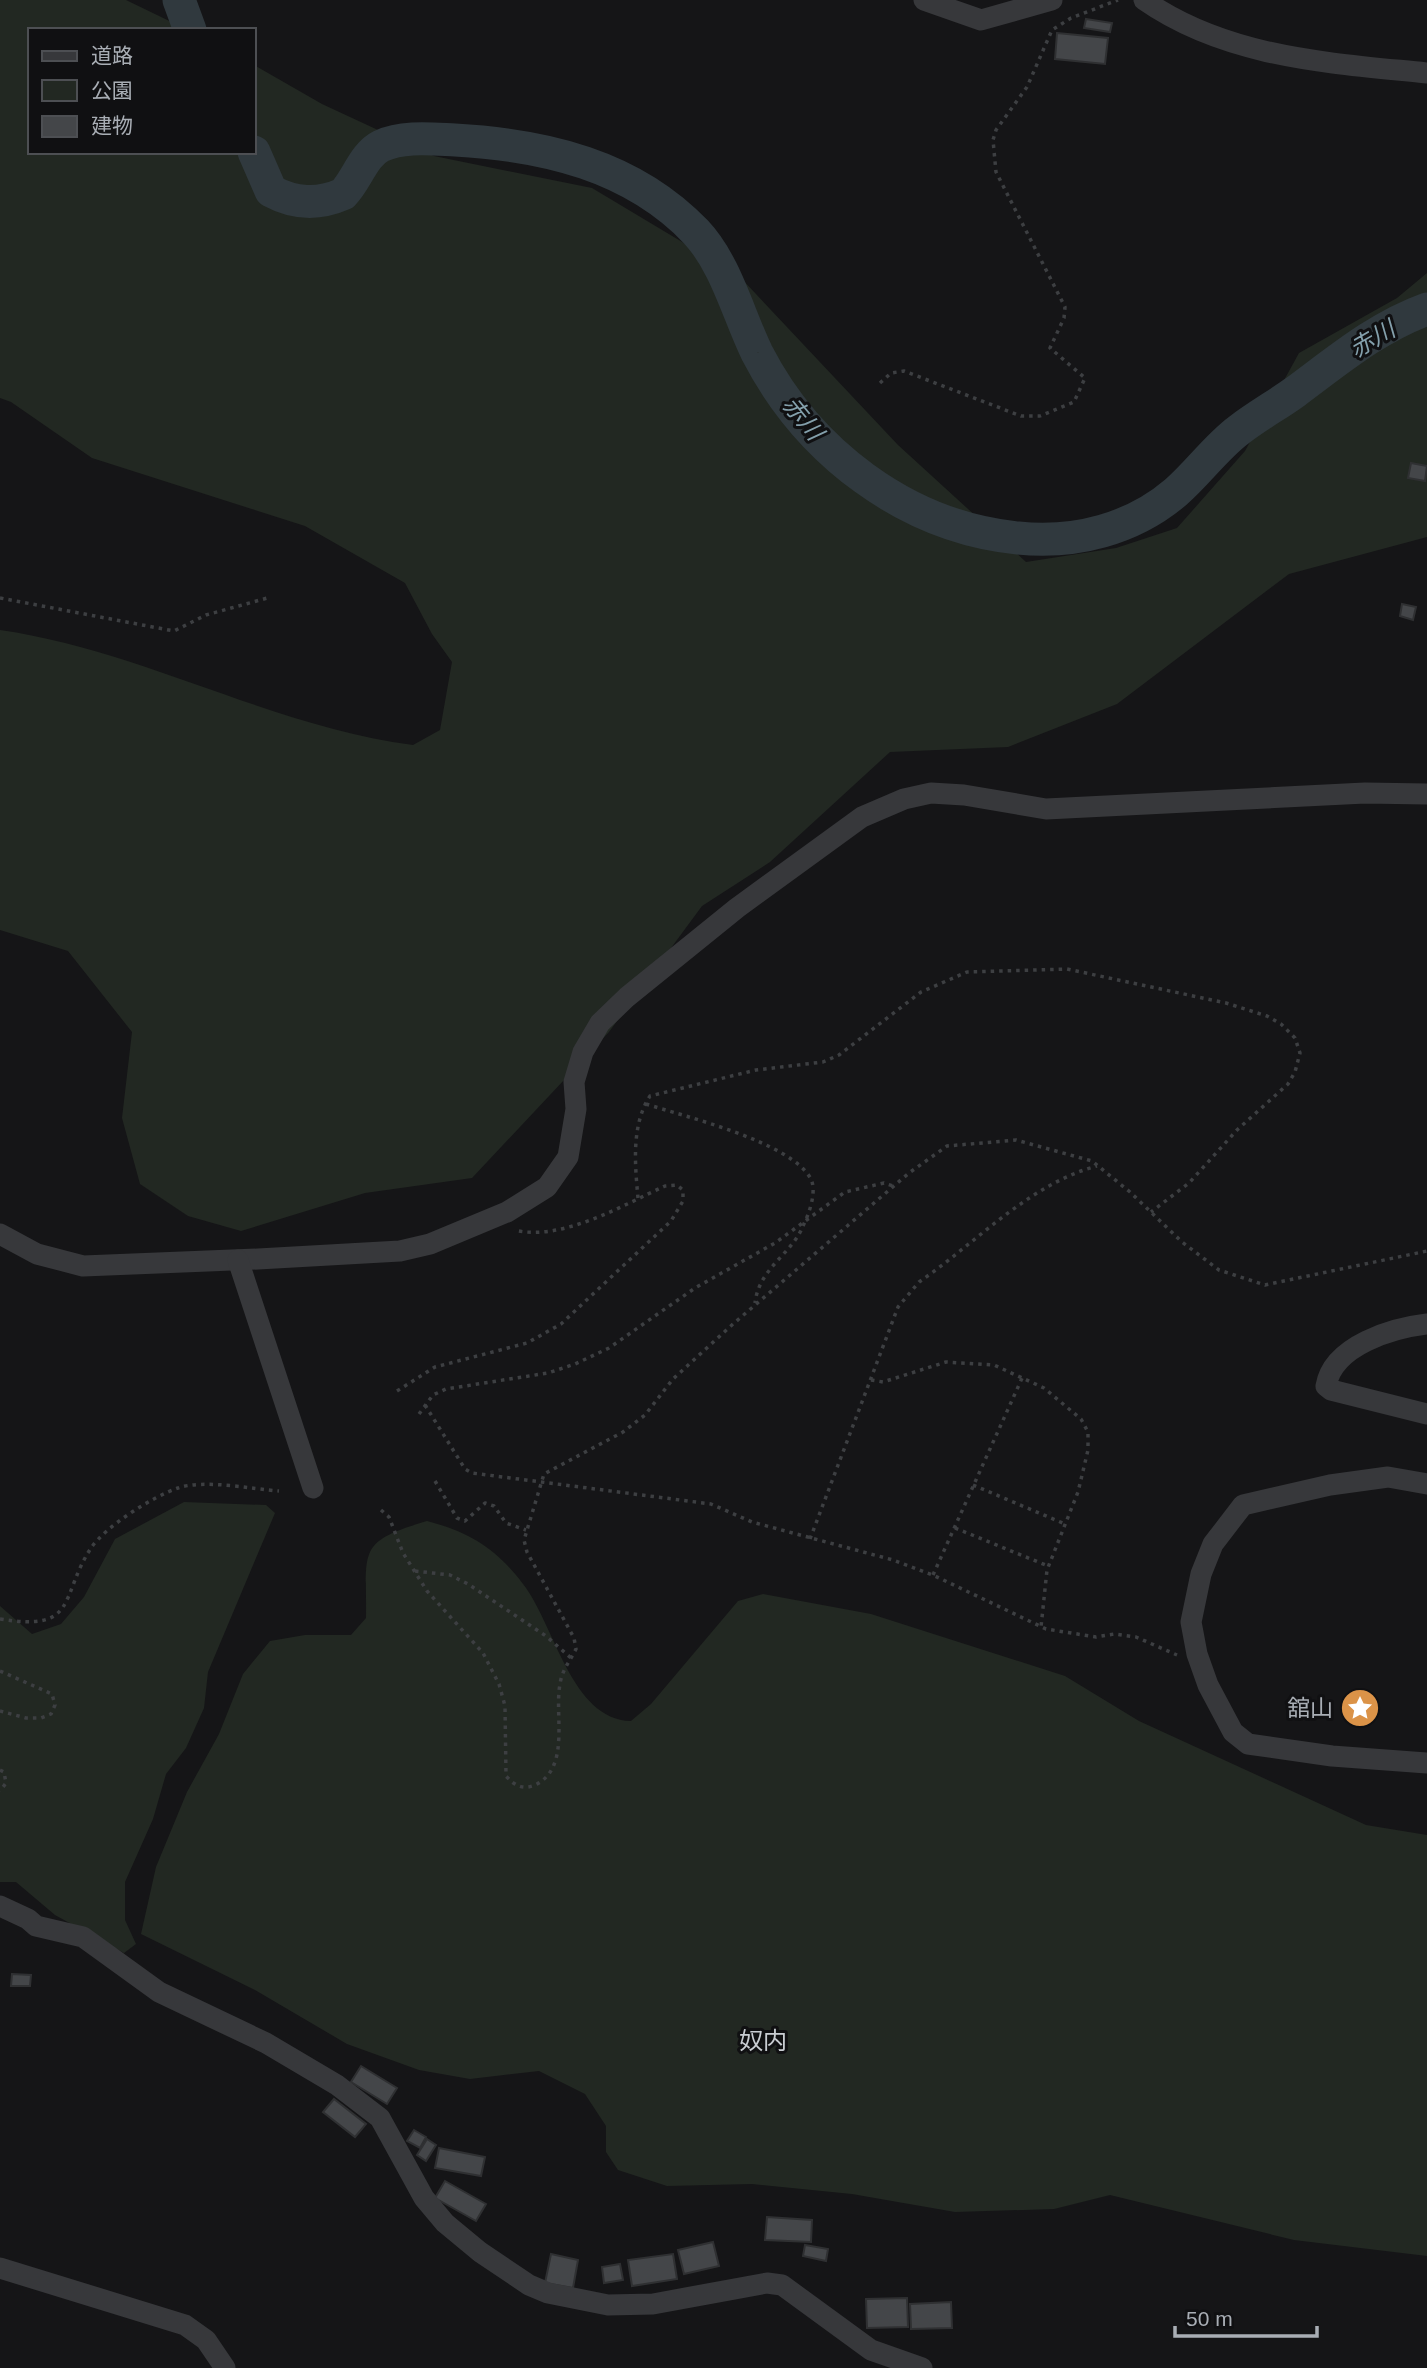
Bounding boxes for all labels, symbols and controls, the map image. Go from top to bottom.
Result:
legend [28,28,256,154]
text: 道路 [91,44,133,67]
text: 公園 [91,79,133,102]
text: 建物 [91,114,133,137]
water label: 赤川 [1344,314,1402,363]
water label: 赤川 [777,391,830,447]
place icon: 舘山 [1339,1687,1381,1729]
place label: 舘山 [1287,1695,1333,1721]
district label: 奴内 [739,2027,787,2054]
scale bar [1175,2294,1317,2338]
text: 50 m [1186,2307,1233,2330]

